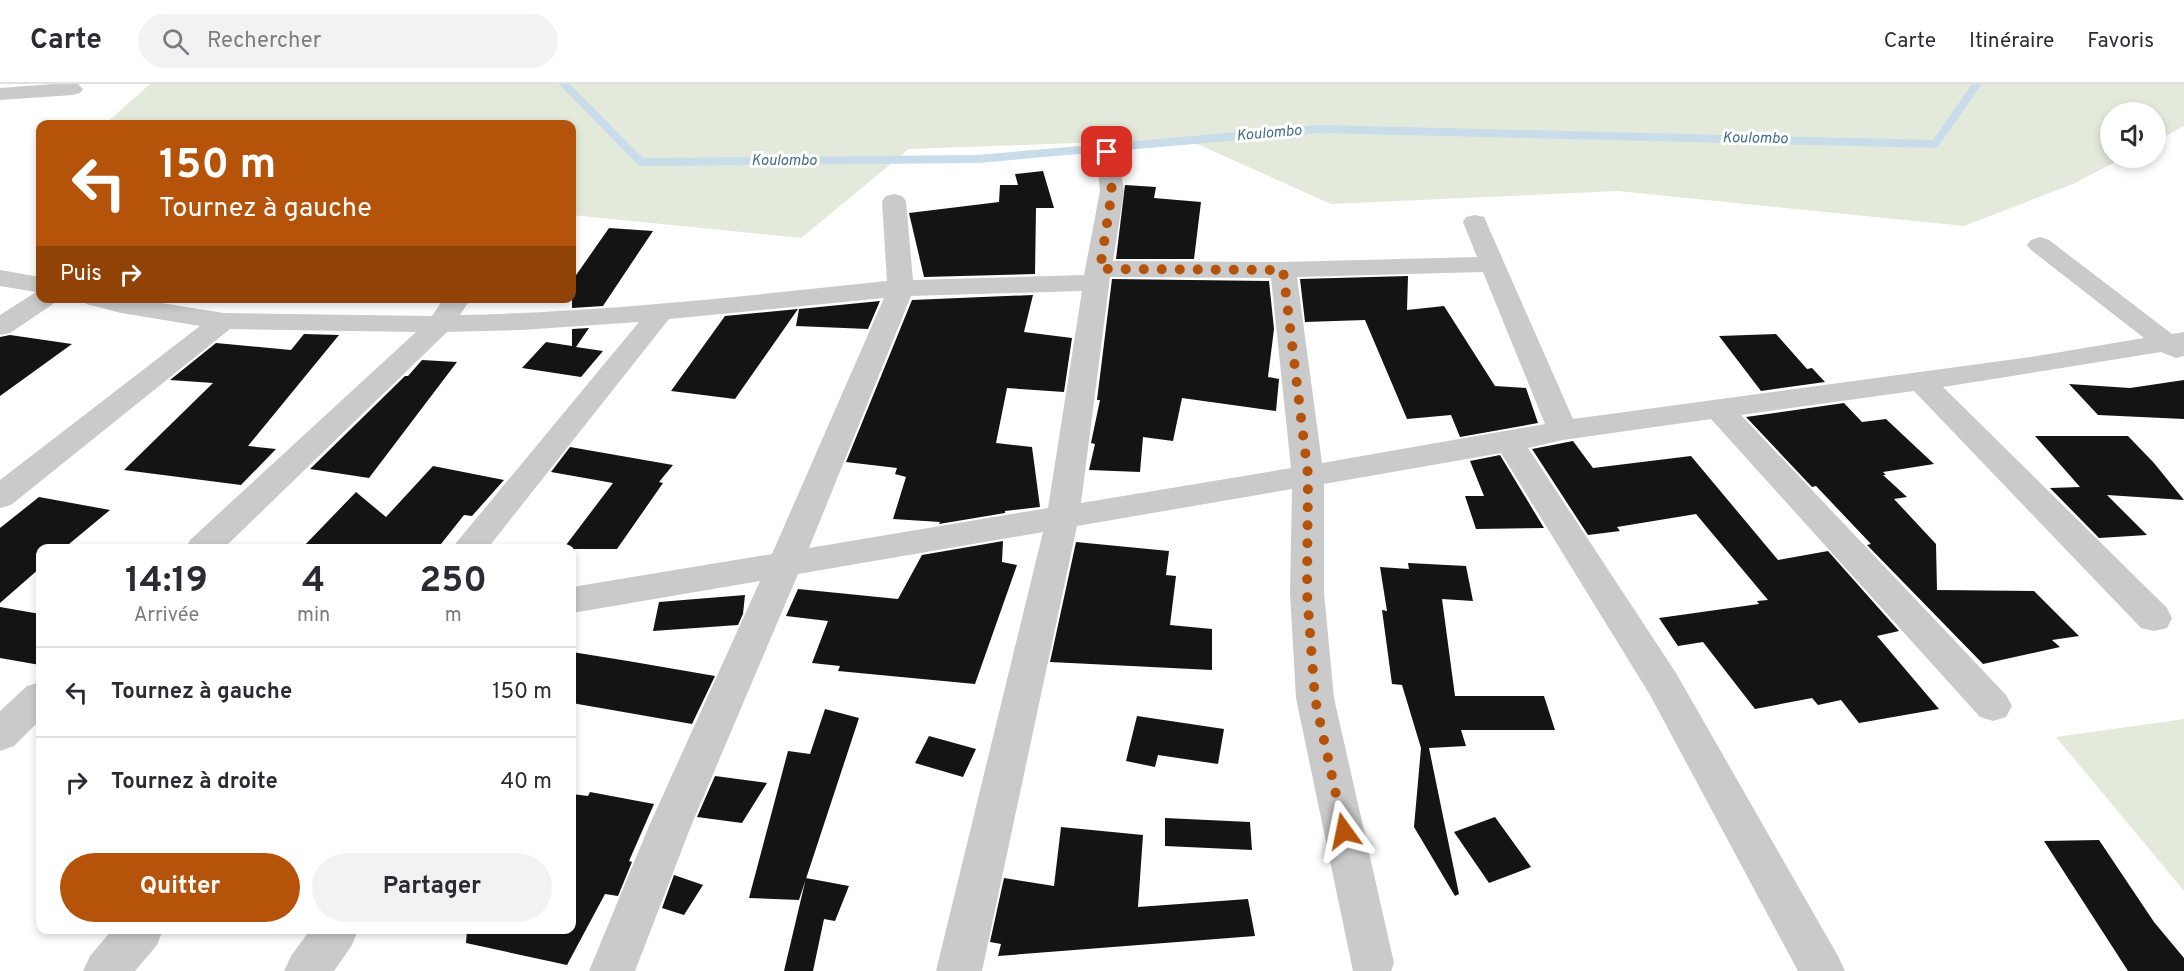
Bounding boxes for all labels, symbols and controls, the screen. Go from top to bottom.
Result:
search box [138,14,558,68]
text: Carte [30,23,102,59]
icon: search [159,25,192,58]
text: Rechercher [207,28,321,55]
text: Carte [1884,28,1936,55]
text: Itinéraire [1969,28,2054,55]
text: Favoris [2087,28,2154,55]
map controls [2100,102,2166,168]
button: sound [2100,102,2166,168]
water label: Koulombo [1236,122,1302,146]
pin [1081,126,1132,177]
water label: Koulombo [1722,129,1788,149]
icon: arrive [1090,135,1123,168]
text: 150 m [159,140,276,193]
icon: left [60,144,138,222]
water label: Koulombo [751,152,817,171]
text: Tournez à gauche [159,192,372,226]
icon: right [114,258,147,291]
text: Puis [60,261,102,288]
text: 14:19 [125,559,208,605]
text: 4 [302,559,325,605]
text: 250 [419,559,487,605]
text: Arrivée [134,603,199,629]
text: min [297,603,330,629]
text: m [445,603,462,629]
icon: left [60,676,93,709]
text: Tournez à gauche [111,679,292,706]
text: 150 m [492,679,552,706]
icon: right [60,766,93,799]
text: Tournez à droite [111,769,278,796]
text: 40 m [500,769,552,796]
position arrow [1312,799,1376,863]
button: Quitter [60,853,300,922]
button: Partager [312,853,552,922]

